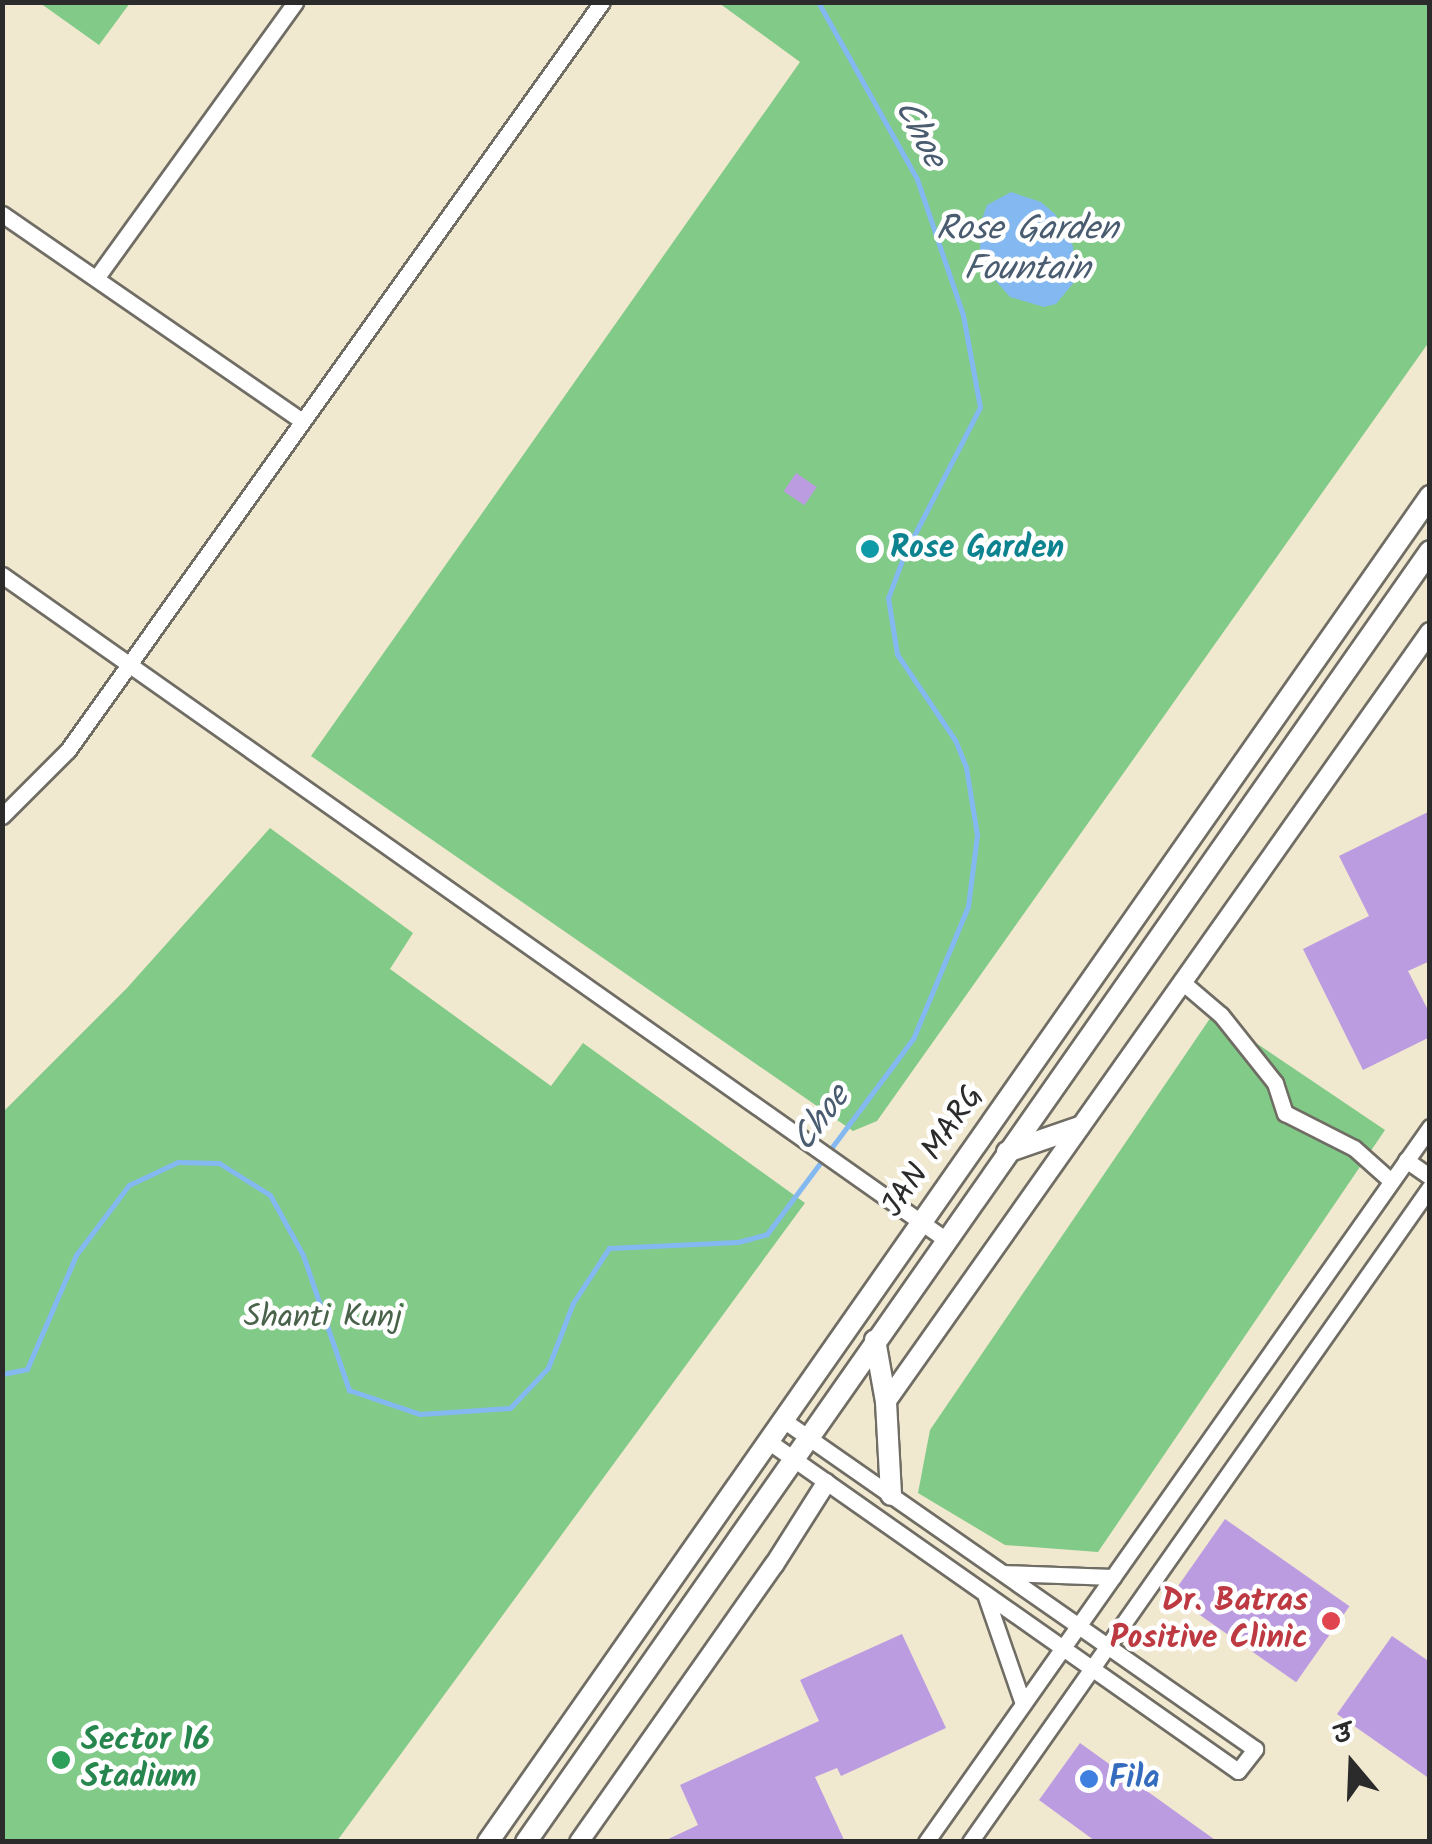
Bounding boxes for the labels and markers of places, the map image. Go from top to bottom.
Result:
place label: Rose Garden [890,530,1064,568]
marker: Rose Garden [859,538,881,560]
place label: Dr. Batras Positive Clinic [1110,1584,1308,1659]
marker: Dr. Batras Positive Clinic [1318,1608,1344,1634]
place label: Sector 16 Stadium [81,1723,210,1798]
marker: Sector 16 Stadium [50,1749,72,1771]
place label: Fila [1109,1760,1159,1798]
marker: Fila [1078,1768,1100,1790]

